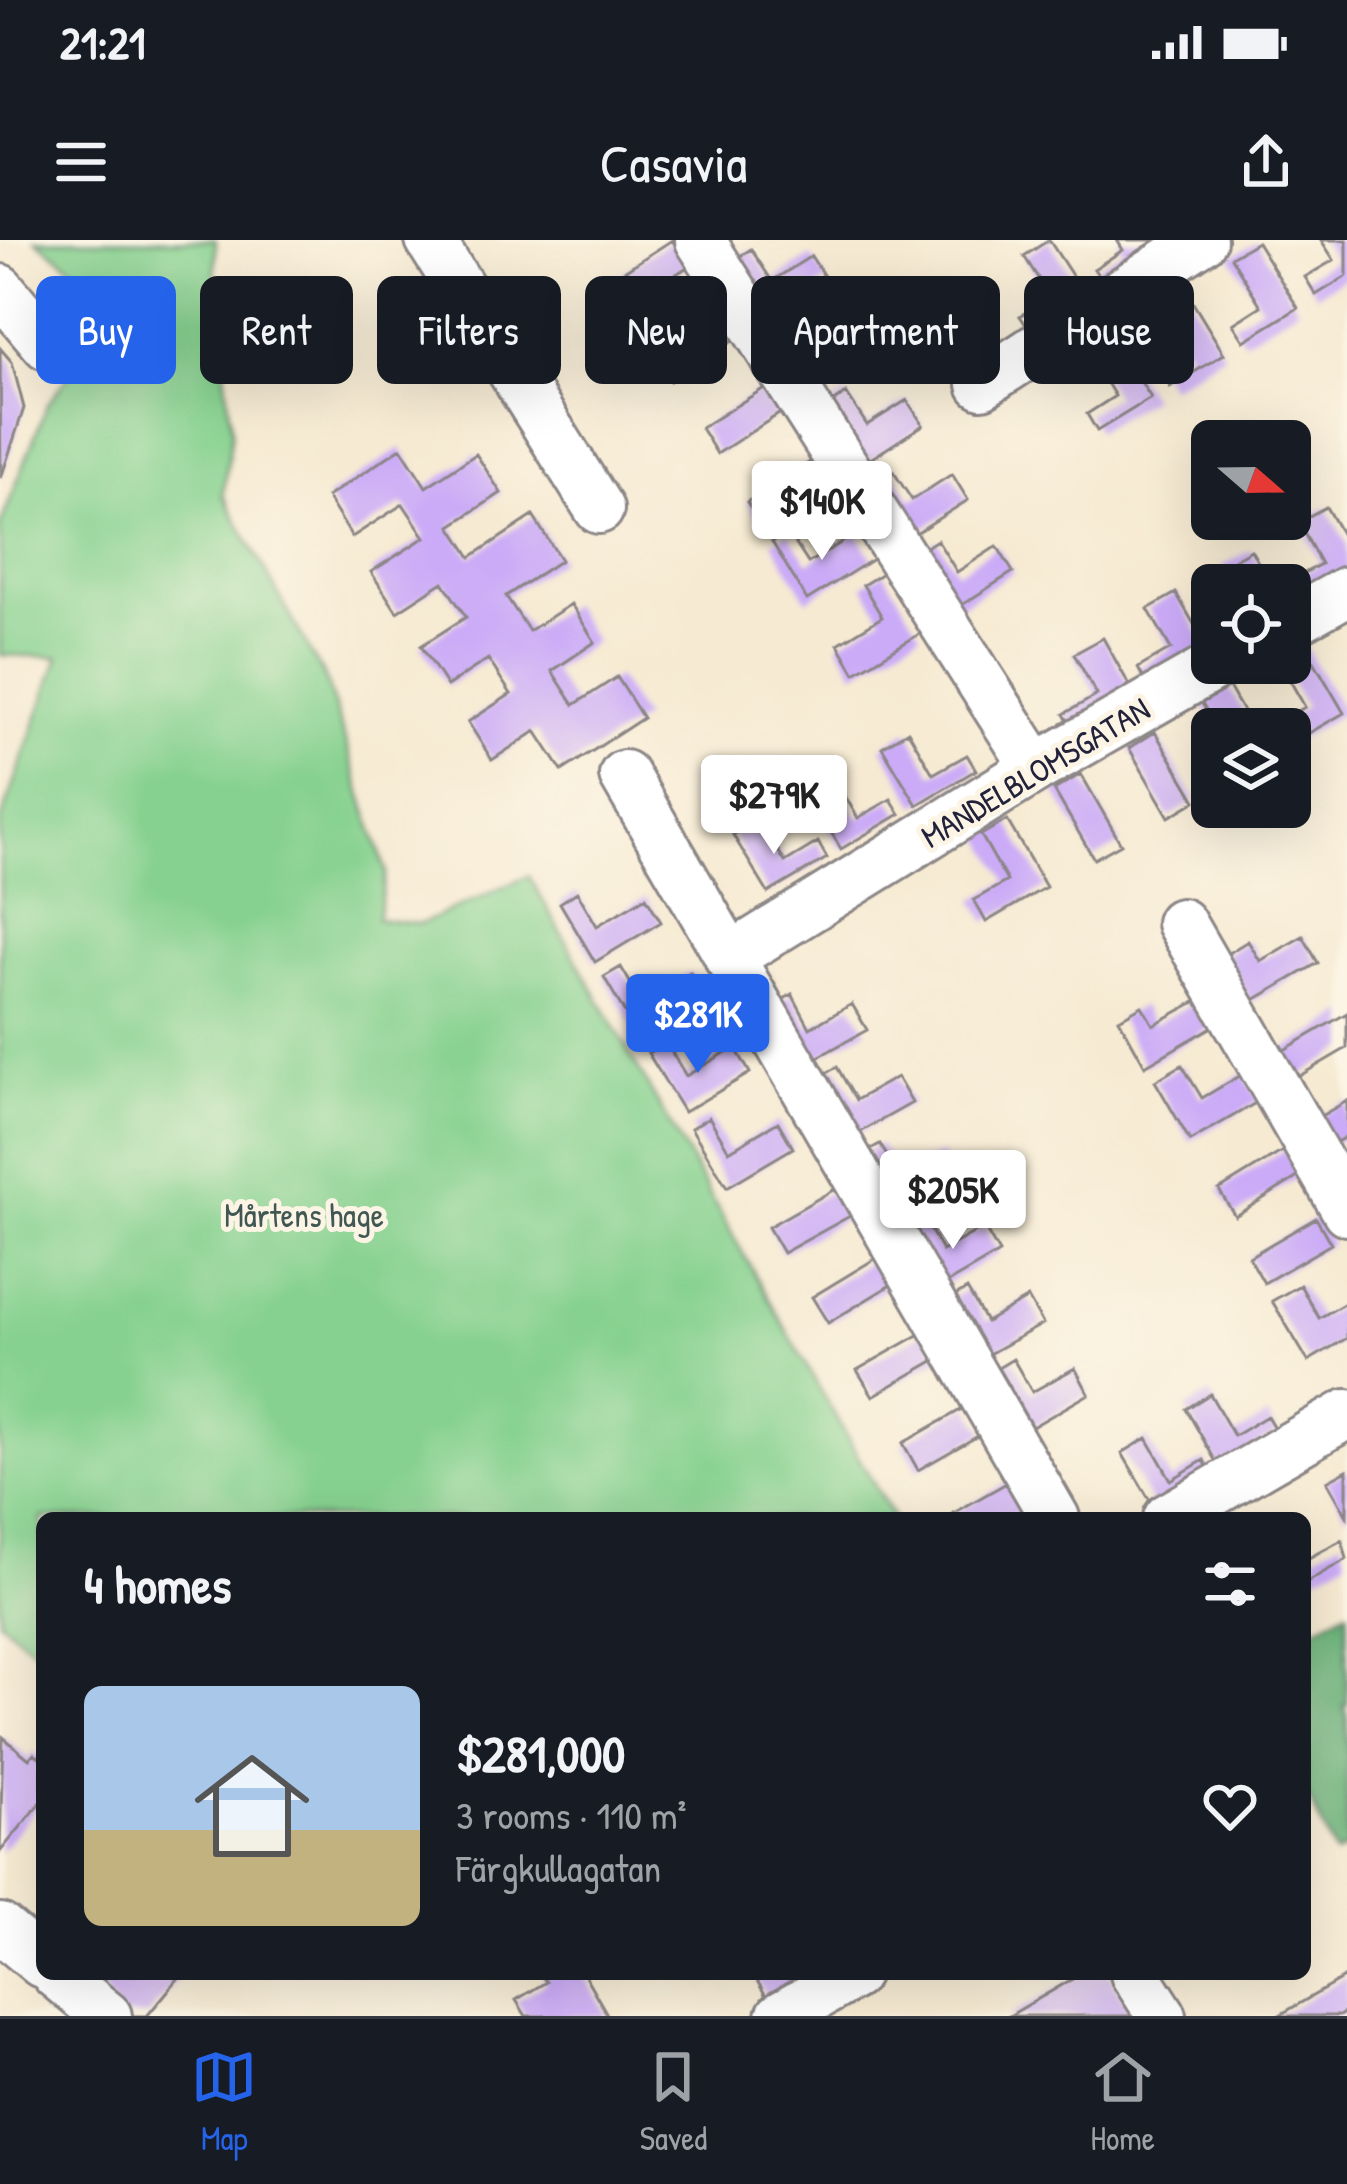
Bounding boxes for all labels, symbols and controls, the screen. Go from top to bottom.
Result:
text: 21:21 [60,12,145,73]
text: Casavia [600,126,747,199]
icon: menu [48,129,114,195]
icon: share [1233,129,1299,195]
chip: Buy [36,276,176,384]
chip: Rent [200,276,353,384]
chip: Filters [377,276,561,384]
chip: New [585,276,727,384]
chip: Apartment [751,276,1000,384]
chip: House [1024,276,1194,384]
north arrow [1191,420,1311,540]
map controls [1191,420,1311,828]
pin: $140K [738,461,906,563]
text: $140K [779,473,865,526]
button: locate [1191,564,1311,684]
street label: MANDELBLOMSGATAN [913,686,1157,858]
button: layers [1191,708,1311,828]
pin: $279K [690,755,858,857]
text: $279K [728,767,820,820]
pin: $281K [614,974,782,1076]
text: $281K [653,986,743,1039]
pin: $205K [869,1150,1037,1252]
text: $205K [907,1162,999,1215]
park label: Mårtens hage [224,1193,384,1238]
text: 4 homes [84,1550,231,1619]
icon: filters [1197,1551,1263,1617]
text: $281,000 [456,1719,625,1788]
icon: home [180,1734,324,1878]
icon: heart [1197,1773,1263,1839]
text: 3 rooms · 110 m² [456,1788,686,1841]
text: Färgkullagatan [456,1841,661,1894]
tab: Map [191,2044,257,2160]
tab: Saved [640,2044,707,2160]
tab: Home [1090,2044,1156,2160]

